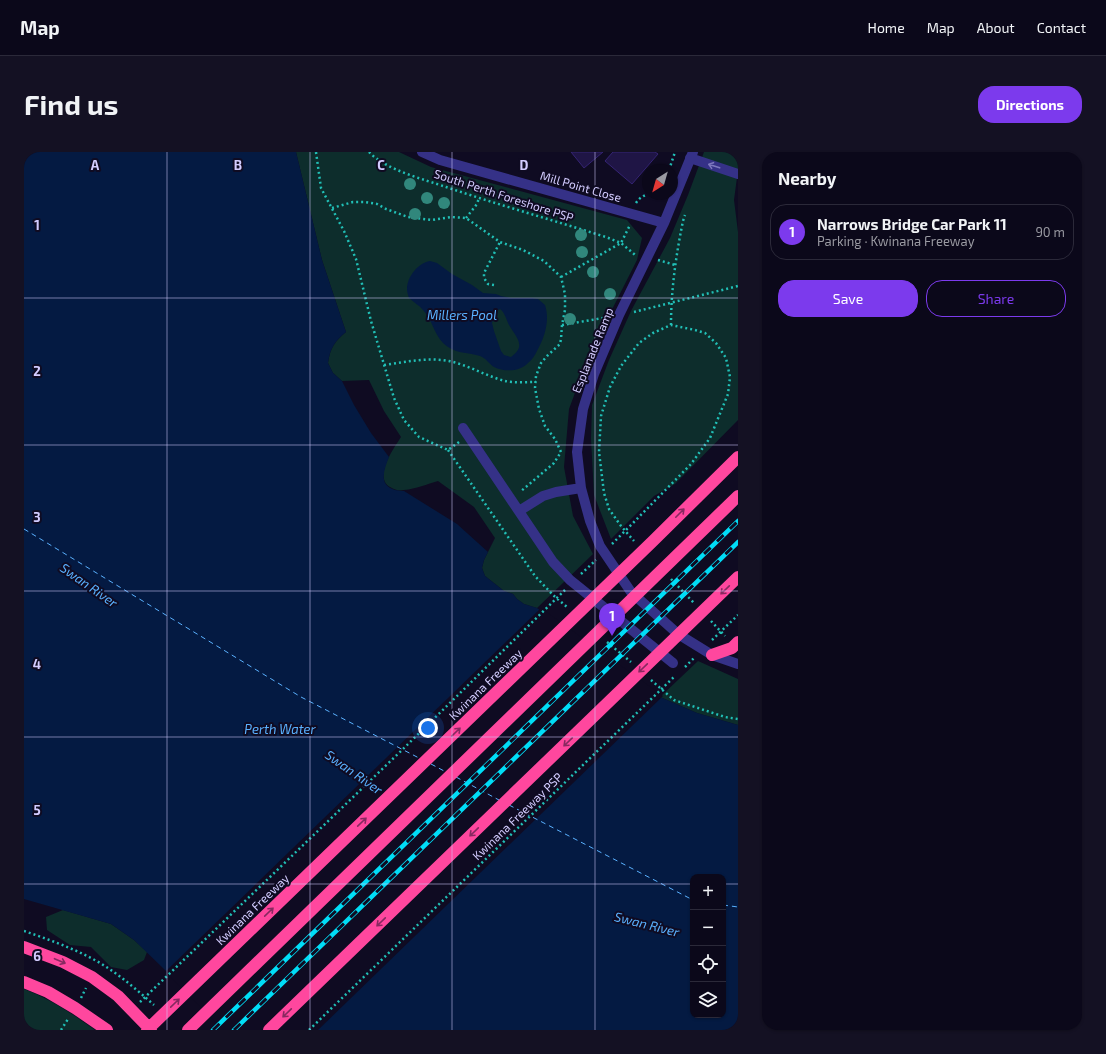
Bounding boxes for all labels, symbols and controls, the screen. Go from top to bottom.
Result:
text: Map [20,16,60,39]
text: Home [868,19,905,36]
text: Map [927,19,955,36]
text: About [977,19,1015,36]
text: Contact [1037,19,1086,36]
button: Directions [978,86,1082,123]
text: Find us [24,87,118,121]
text: A [91,157,100,173]
text: B [234,157,242,173]
text: C [377,157,385,173]
text: D [520,157,529,173]
one-way arrow [708,162,721,169]
north arrow [642,164,678,200]
street label: South Perth Foreshore PSP [432,166,576,224]
street label: Mill Point Close [539,168,623,204]
text: Nearby [778,168,836,188]
text: Narrows Bridge Car Park 11 [817,215,1007,233]
text: 1 [34,217,40,233]
text: 1 [789,224,795,240]
text: 90 m [1035,224,1065,240]
text: Parking · Kwinana Freeway [817,233,975,249]
button: Save [778,280,918,317]
button: Share [926,280,1066,317]
street label: Esplanade Ramp [568,305,616,395]
water label: Millers Pool [427,307,497,323]
text: 2 [33,363,41,379]
text: 3 [33,509,41,525]
one-way arrow [675,509,685,518]
water label: Swan River [57,559,121,611]
one-way arrow [720,585,730,594]
pin: 1 [599,603,625,636]
street label: Kwinana Freeway [446,645,525,722]
text: 4 [33,656,41,672]
one-way arrow [638,664,648,673]
your location [418,718,438,738]
water label: Perth Water [244,721,317,737]
one-way arrow [451,727,461,737]
one-way arrow [563,737,573,746]
water label: Swan River [322,746,386,798]
street label: Kwinana Freeway PSP [469,769,565,863]
text: 5 [33,802,41,818]
one-way arrow [357,817,367,827]
one-way arrow [469,827,479,837]
street label: Kwinana Freeway [213,870,292,947]
map controls [690,874,726,1018]
button: + [690,874,726,910]
one-way arrow [264,908,274,917]
water label: Swan River [613,908,682,940]
button: − [690,910,726,946]
one-way arrow [376,917,386,927]
button: locate [690,946,726,982]
text: 6 [33,948,41,964]
one-way arrow [54,958,66,965]
button: layers [690,982,726,1018]
one-way arrow [170,998,180,1008]
one-way arrow [282,1008,292,1017]

